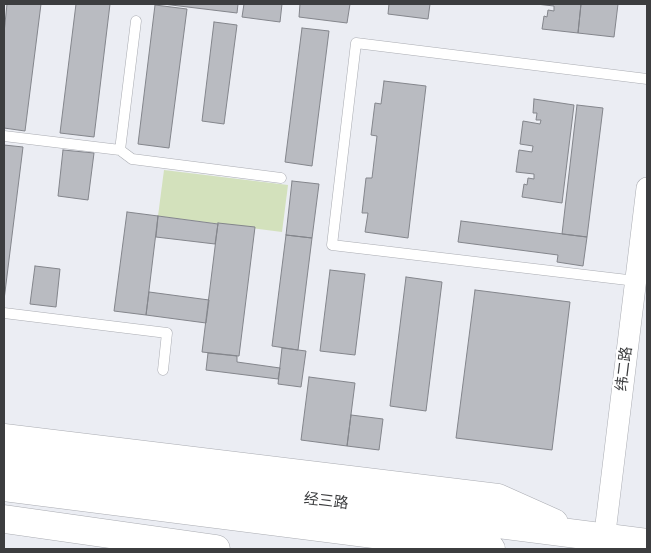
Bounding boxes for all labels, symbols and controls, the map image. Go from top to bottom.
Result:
street label: 纬二路 [613,346,637,392]
street label: 经三路 [303,490,349,514]

